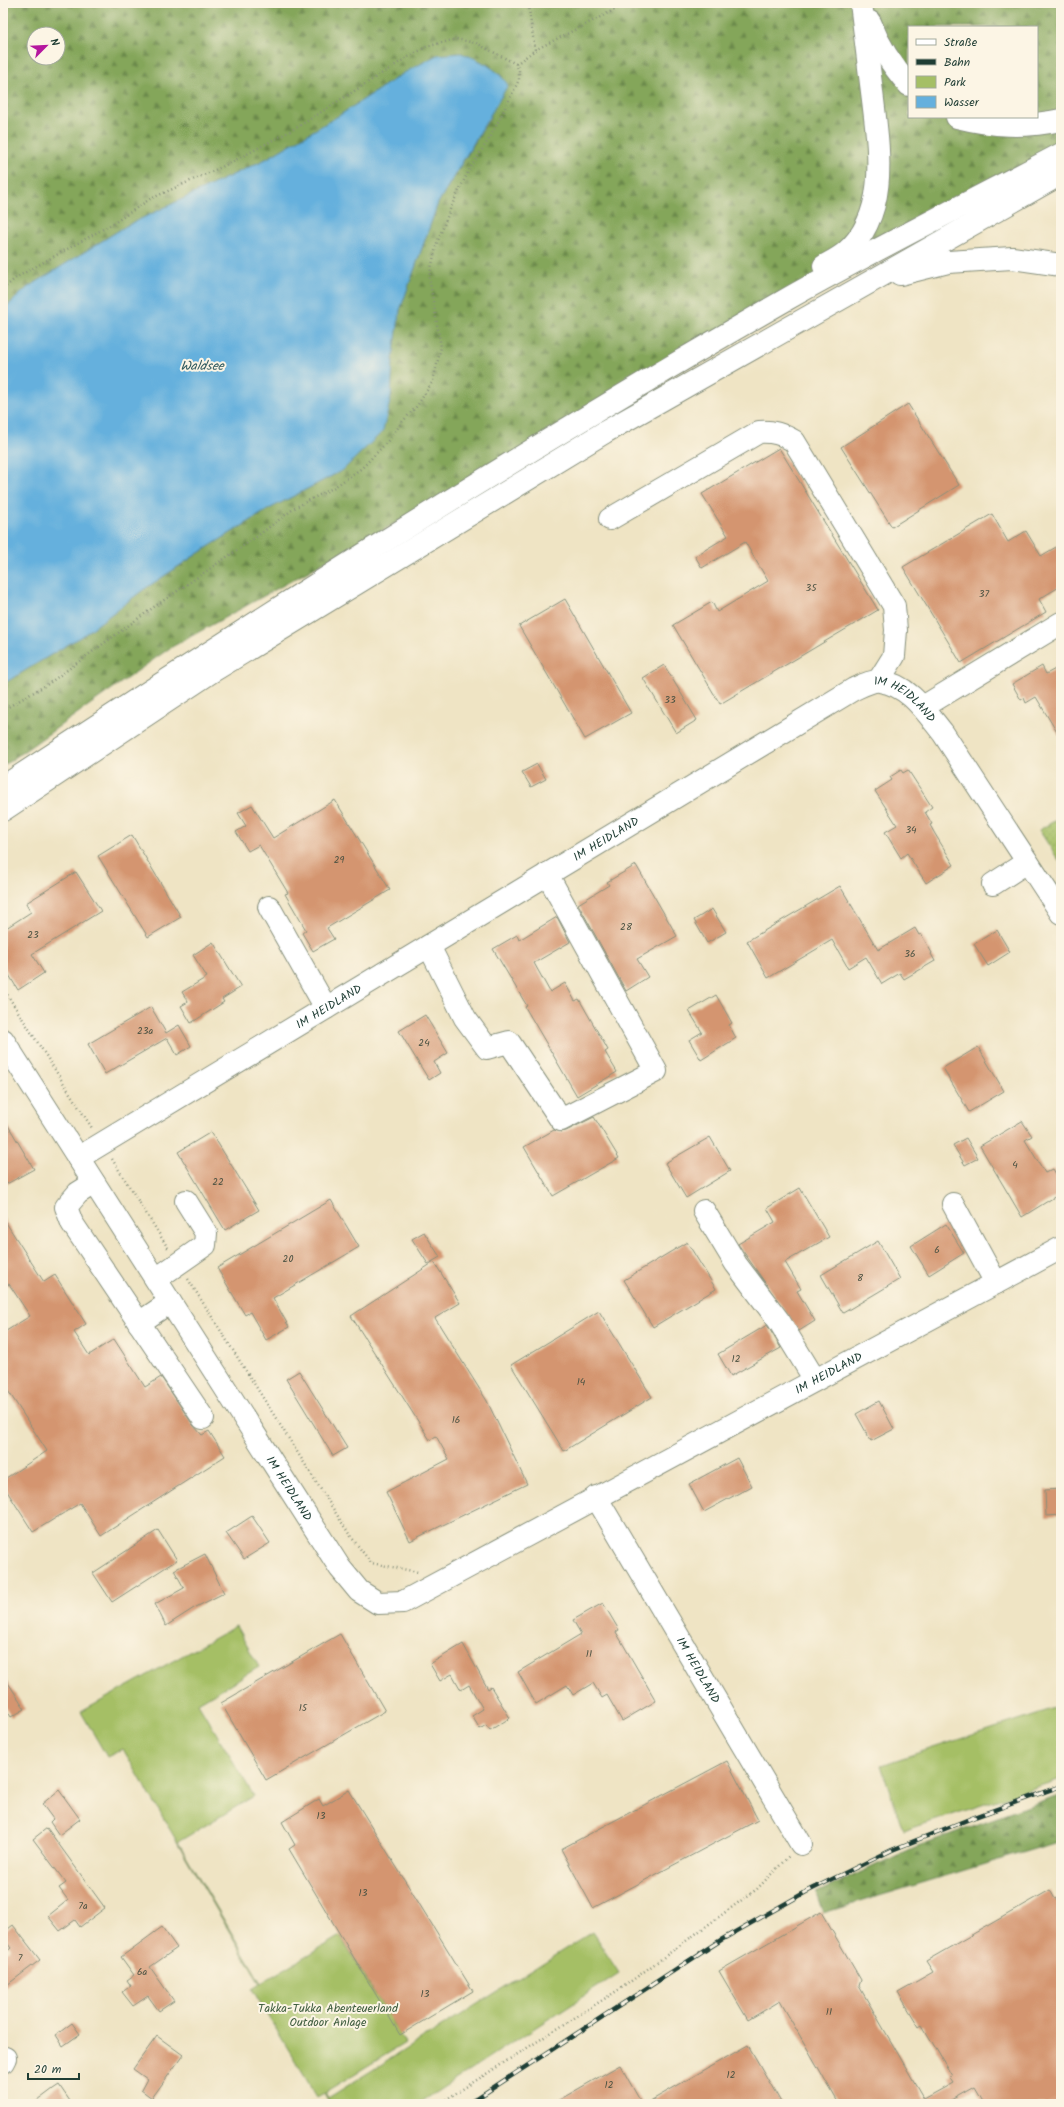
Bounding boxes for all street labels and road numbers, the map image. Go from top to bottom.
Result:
street label: IM HEIDLAND [873,672,940,727]
street label: IM HEIDLAND [570,812,643,867]
street label: IM HEIDLAND [292,979,366,1034]
street label: IM HEIDLAND [792,1347,866,1399]
street label: IM HEIDLAND [261,1452,317,1525]
street label: IM HEIDLAND [671,1633,725,1707]

